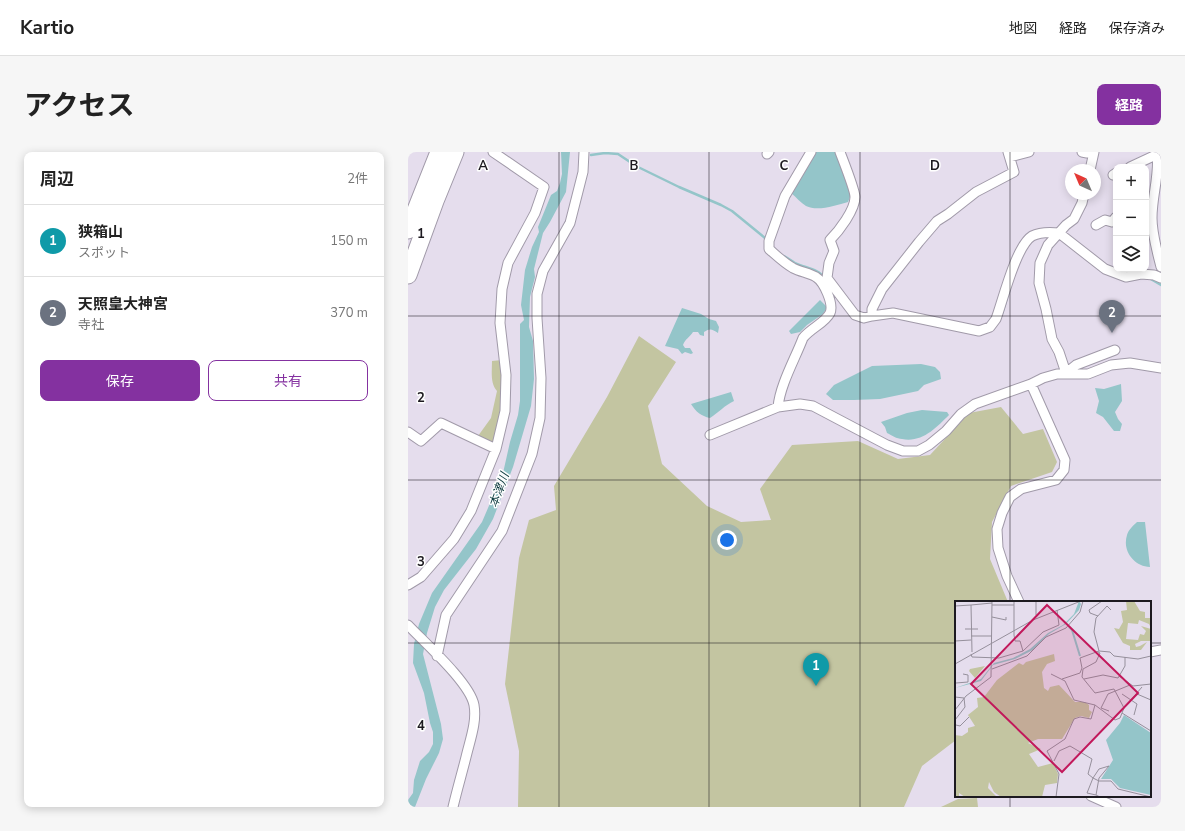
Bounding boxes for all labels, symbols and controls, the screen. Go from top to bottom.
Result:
text: Kartio [20,15,74,41]
text: 地図 [1009,19,1037,38]
text: 経路 [1059,19,1087,38]
text: 保存済み [1109,19,1165,38]
button: 経路 [1097,84,1161,125]
text: アクセス [24,87,135,125]
text: A [478,157,488,175]
text: B [630,157,639,175]
text: C [780,157,789,175]
text: D [930,157,940,175]
north arrow [1065,164,1101,200]
map controls [1113,164,1149,272]
button: + [1113,164,1149,200]
text: 周辺 [40,168,74,191]
text: 2件 [347,170,368,188]
button: − [1113,200,1149,236]
text: 狭箱山 [78,222,123,242]
text: 1 [417,225,425,243]
text: 1 [49,232,57,250]
text: 150 m [330,232,368,250]
button: layers [1113,236,1149,272]
text: スポット [78,244,130,262]
text: 天照皇大神宮 [78,294,168,314]
pin: 2 [1099,300,1125,333]
text: 2 [49,304,57,322]
text: 370 m [330,304,368,322]
text: 寺社 [78,316,104,334]
button: 保存 [40,360,200,401]
button: 共有 [208,360,368,401]
text: 2 [417,389,425,407]
water label: 本津川 [485,468,513,510]
your location [717,530,737,550]
text: 3 [417,553,425,571]
inset map [955,601,1151,797]
pin: 1 [803,653,829,686]
text: 4 [417,717,425,735]

